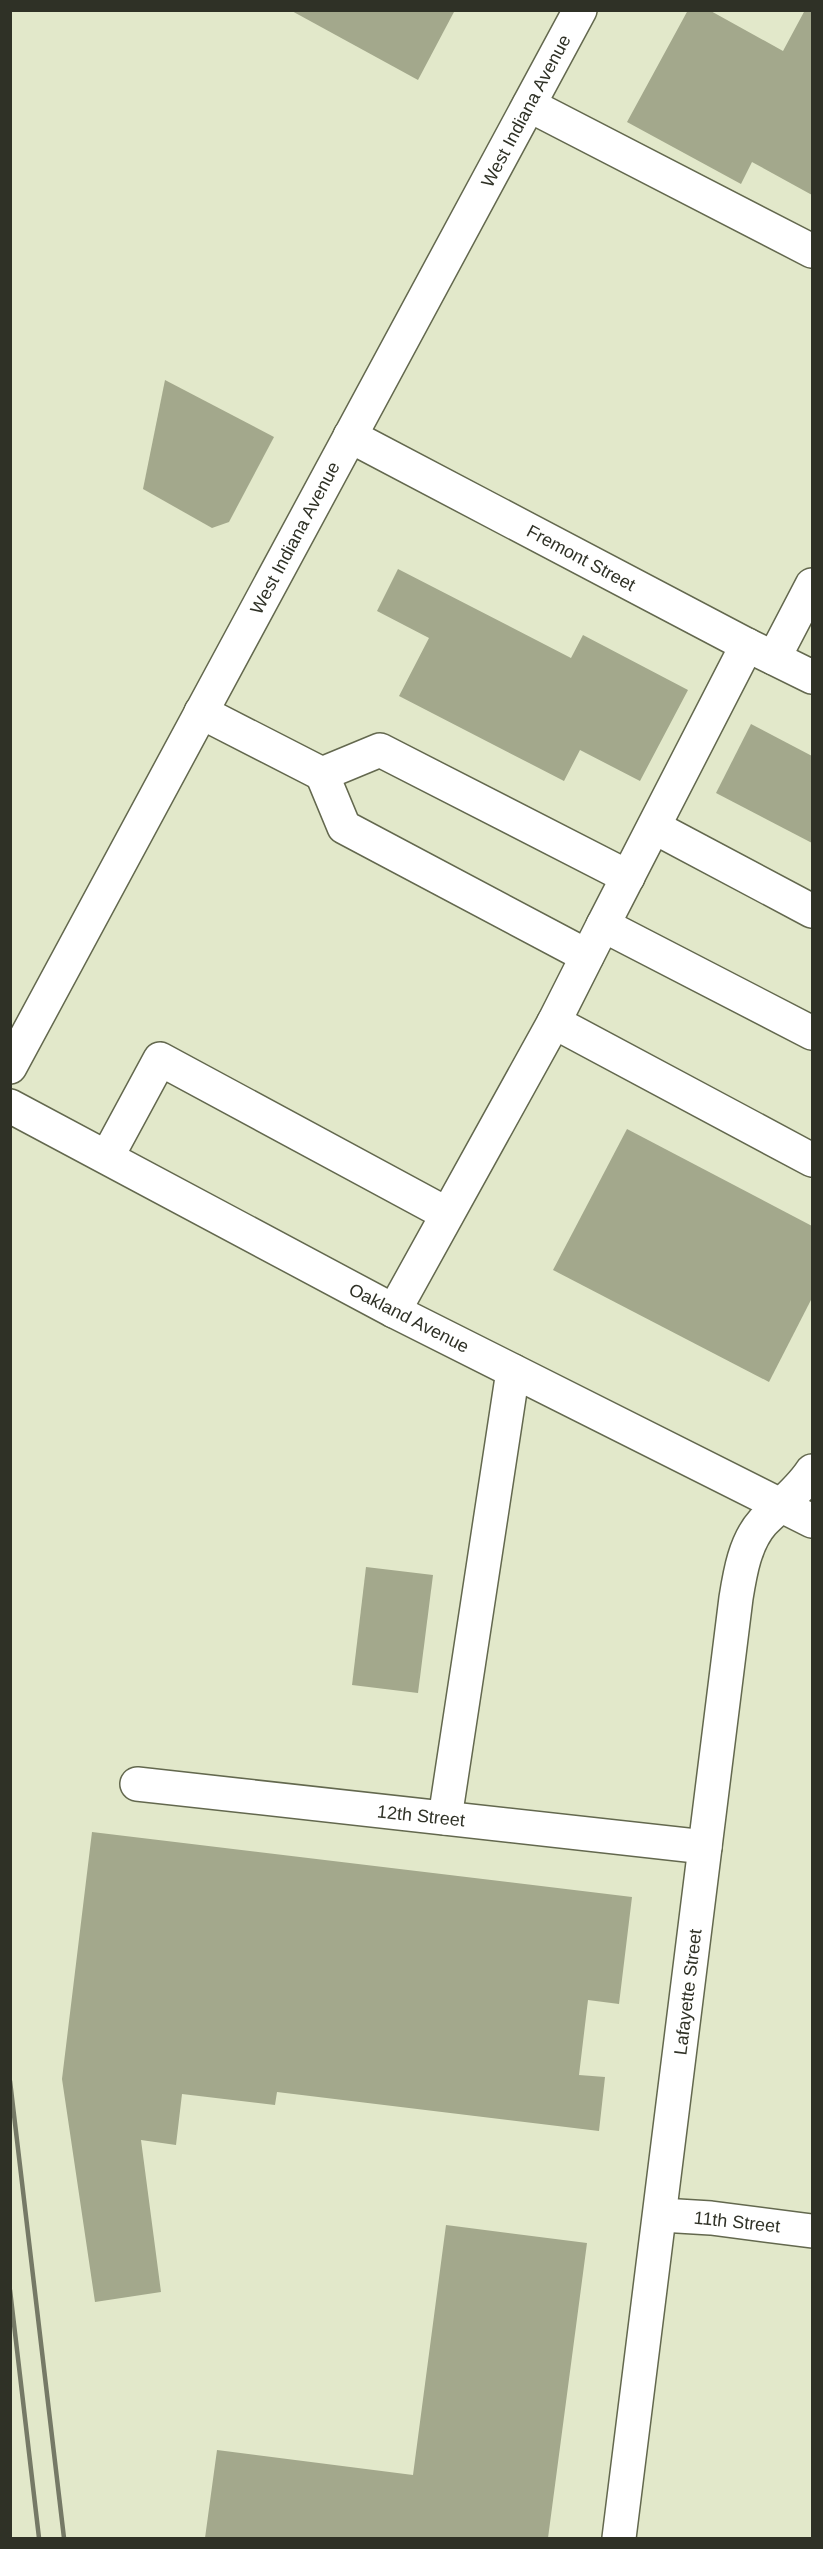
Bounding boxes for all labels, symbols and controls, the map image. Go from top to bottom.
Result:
street label: West Indiana Avenue [477,31,575,191]
street label: West Indiana Avenue [246,458,344,618]
street label: Fremont Street [523,521,639,595]
street label: Oakland Avenue [346,1279,472,1357]
street label: 12th Street [376,1801,466,1831]
street label: Lafayette Street [670,1928,706,2056]
street label: 11th Street [693,2208,781,2236]

